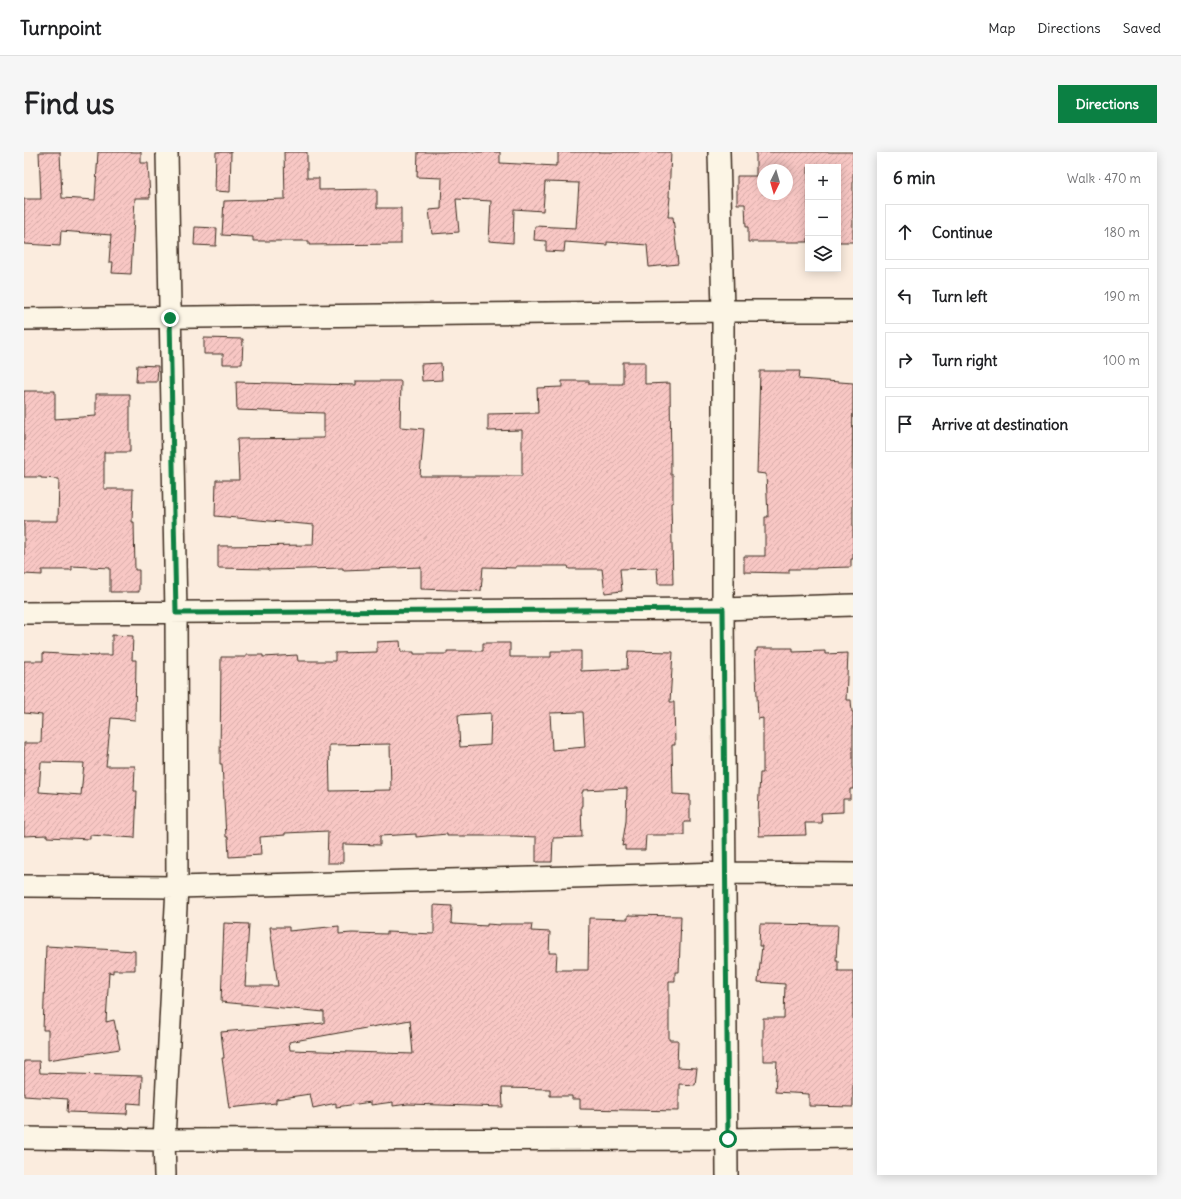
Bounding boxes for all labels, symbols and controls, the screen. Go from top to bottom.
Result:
text: Turnpoint [20,16,101,40]
text: Map [988,19,1015,37]
text: Directions [1037,19,1101,37]
text: Saved [1123,19,1161,37]
button: Directions [1058,85,1157,123]
text: Find us [24,86,115,122]
north arrow [757,164,793,200]
map controls [805,164,841,272]
button: + [805,164,841,200]
text: 6 min [893,167,935,189]
text: Walk · 470 m [1067,170,1141,187]
button: − [805,200,841,236]
icon: ahead [894,221,916,243]
text: Continue [932,223,993,242]
text: 180 m [1104,224,1140,241]
button: layers [805,236,841,272]
icon: left [894,285,916,307]
text: Turn left [932,287,987,306]
text: 190 m [1104,288,1140,305]
route end [161,309,179,327]
icon: right [894,349,916,371]
text: Turn right [932,351,997,370]
text: 100 m [1103,352,1140,369]
icon: arrive [894,413,916,435]
text: Arrive at destination [932,415,1068,434]
route start [719,1130,737,1148]

